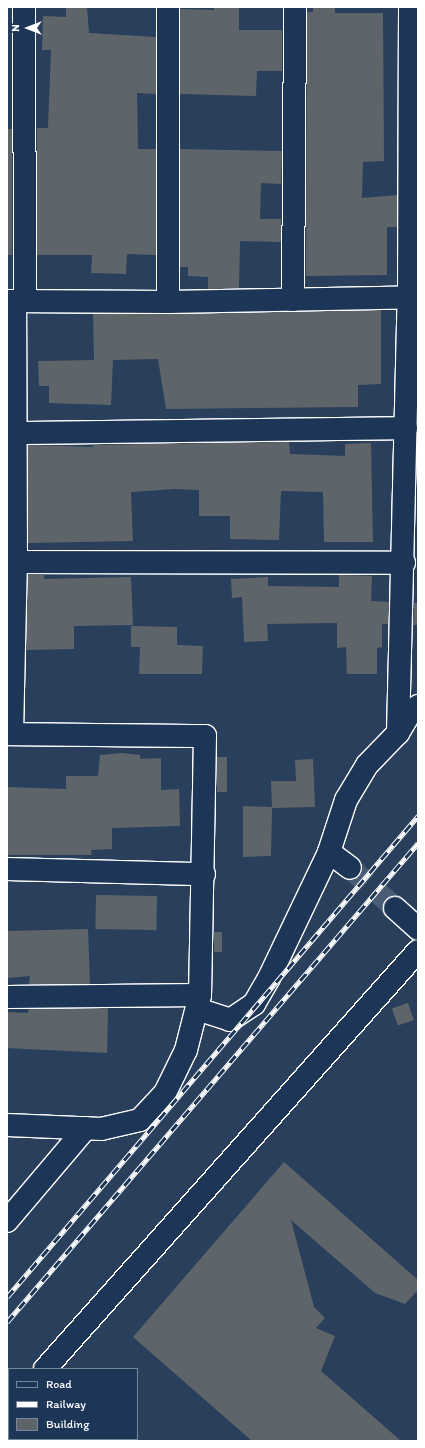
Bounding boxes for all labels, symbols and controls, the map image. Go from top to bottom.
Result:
north arrow [8,8,48,48]
text: N [9,24,22,32]
legend [8,1368,138,1440]
text: Road [46,1377,72,1391]
text: Railway [46,1397,86,1411]
text: Building [46,1417,89,1431]

